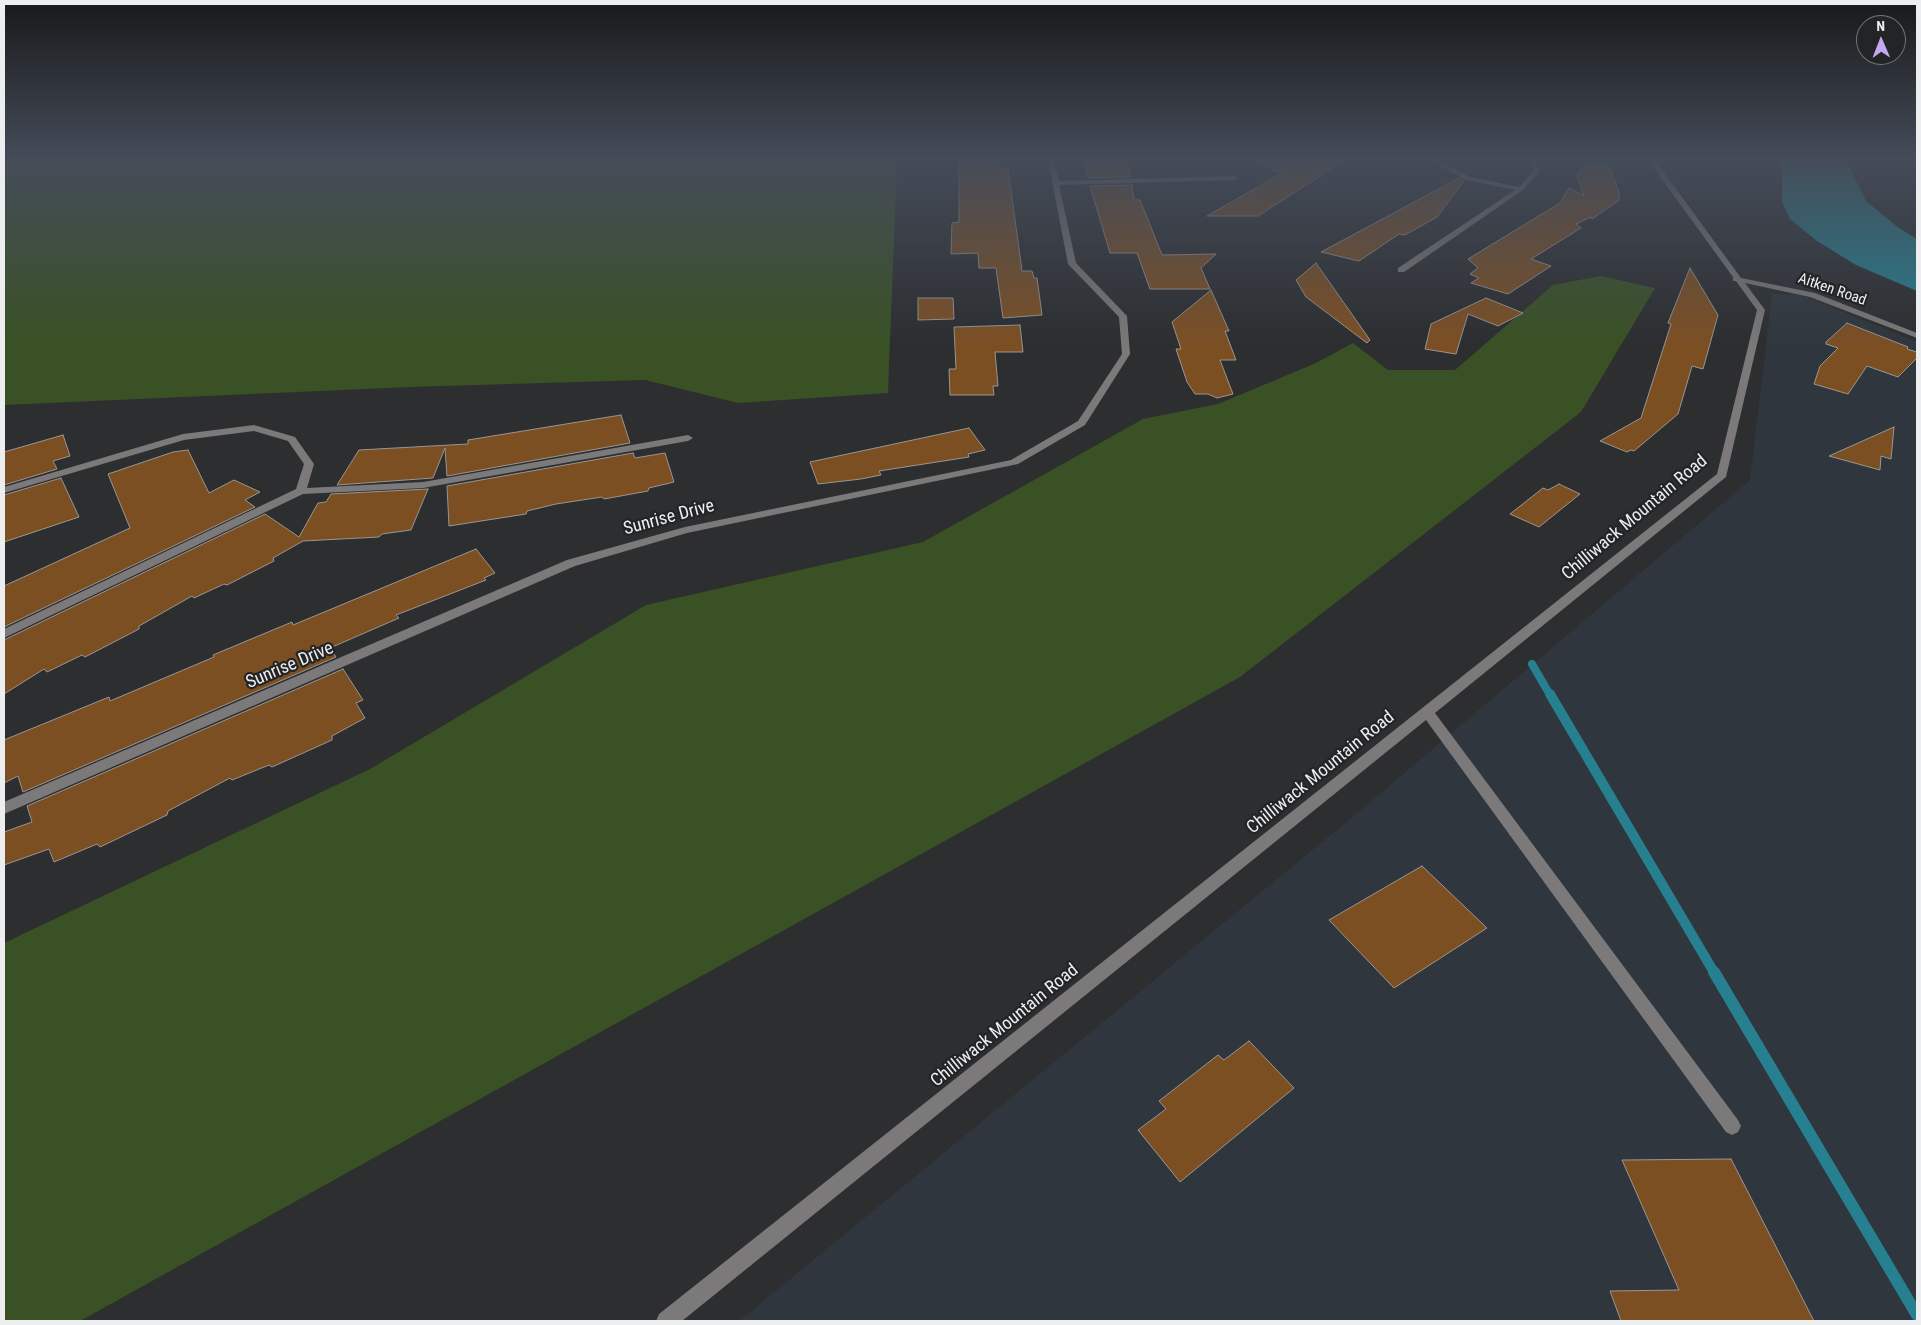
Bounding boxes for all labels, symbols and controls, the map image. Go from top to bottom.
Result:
north arrow [1856,15,1906,65]
text: N [1876,18,1885,34]
street label: Aitken Road [1796,270,1868,310]
street label: Chilliwack Mountain Road [1558,451,1712,585]
street label: Sunrise Drive [621,496,717,540]
street label: Sunrise Drive [243,638,337,694]
street label: Chilliwack Mountain Road [1243,707,1399,839]
street label: Chilliwack Mountain Road [927,960,1083,1092]

